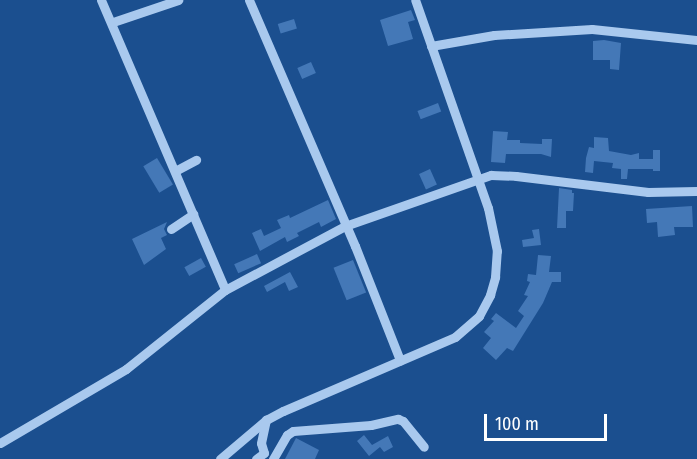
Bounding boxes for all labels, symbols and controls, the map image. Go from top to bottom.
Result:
scale bar [487,402,610,440]
text: 100 m [495,413,539,435]

